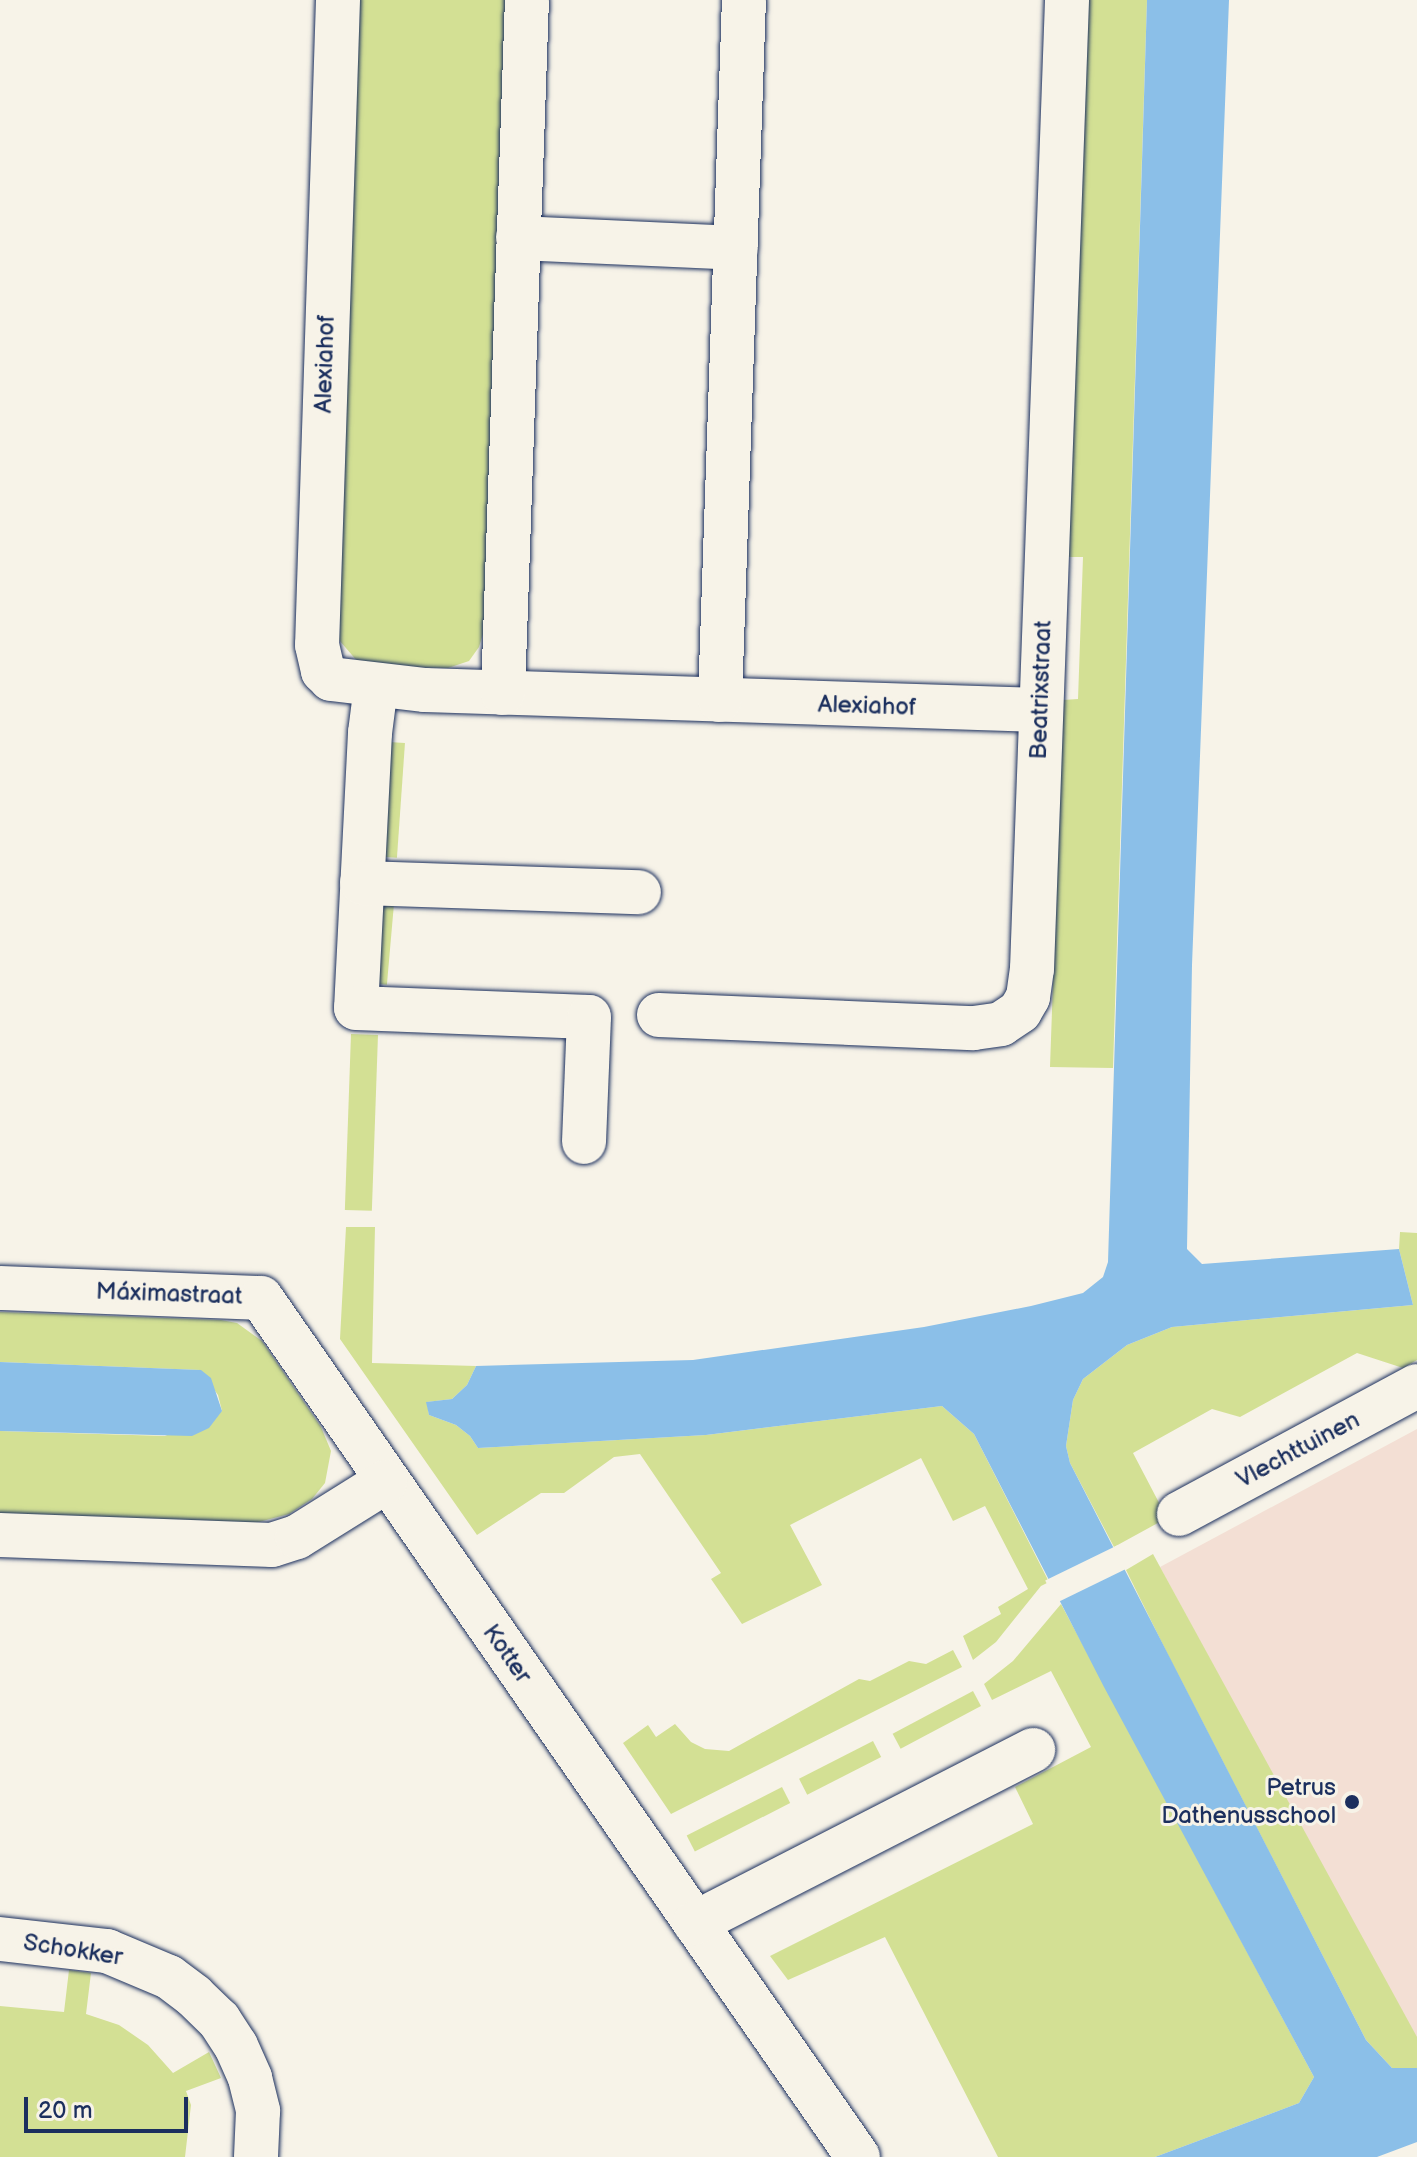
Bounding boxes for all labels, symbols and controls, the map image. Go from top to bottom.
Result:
street label: Alexiahof [309,314,341,414]
street label: Beatrixstraat [1024,620,1058,760]
street label: Alexiahof [817,690,917,722]
street label: Máximastraat [95,1277,243,1311]
street label: Vlechttuinen [1232,1406,1364,1494]
street label: Kotter [476,1619,538,1689]
place label: Petrus Dathenusschool [1161,1774,1336,1830]
marker: Petrus Dathenusschool [1343,1793,1361,1811]
street label: Schokker [21,1928,125,1972]
scale bar [28,2081,192,2131]
text: 20 m [38,2096,93,2125]

